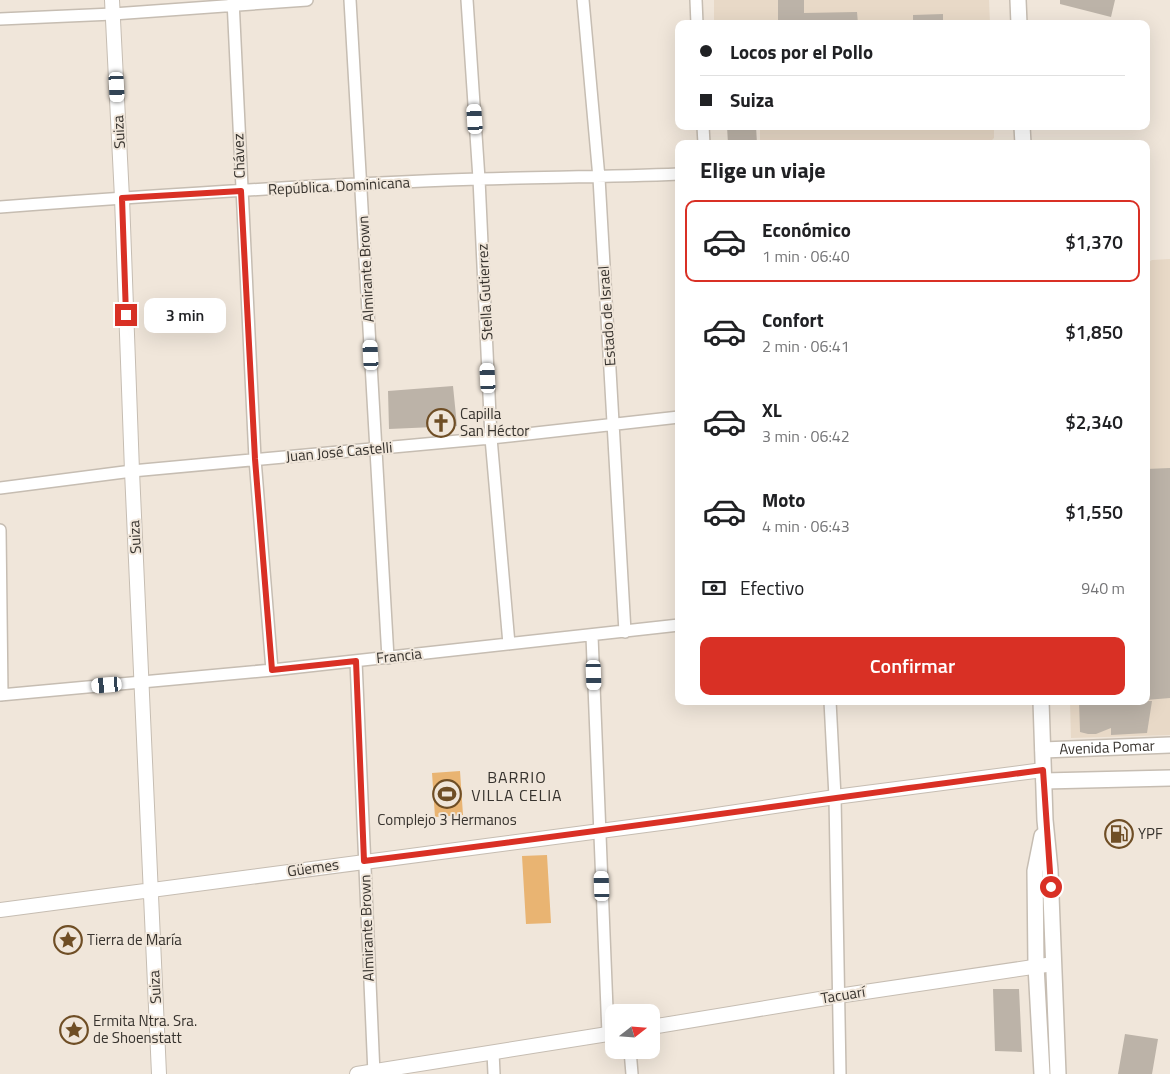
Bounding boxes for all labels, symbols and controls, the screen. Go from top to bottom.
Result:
text: Locos por el Pollo [730,37,873,66]
car [108,72,125,102]
text: Suiza [730,85,774,114]
car [466,104,483,134]
street label: Suiza [106,114,131,149]
street label: Chávez [226,133,251,179]
text: Elige un viaje [700,153,826,187]
street label: República. Dominicana [267,170,411,201]
street label: Almirante Brown [351,215,380,323]
text: Económico [762,215,851,244]
icon: car [702,219,747,264]
text: $1,370 [1065,227,1123,256]
street label: Stella Gutierrez [470,243,499,341]
text: 1 min · 06:40 [762,244,850,268]
street label: Estado de Israel [592,265,621,367]
callout: 3 min [144,298,226,332]
text: 3 min [166,303,204,327]
route end [115,304,137,326]
text: Confort [762,305,824,334]
icon: car [702,309,747,354]
text: $1,850 [1065,317,1123,346]
text: 2 min · 06:41 [762,334,850,358]
car [362,340,379,370]
car [479,363,496,393]
text: XL [762,395,782,424]
icon: car [702,399,747,444]
place label: Capilla San Héctor [460,402,530,442]
text: $2,340 [1065,407,1123,436]
church icon: Capilla San Héctor [426,408,456,438]
text: 3 min · 06:42 [762,424,850,448]
street label: Juan José Castelli [285,435,393,468]
text: Moto [762,485,805,514]
icon: car [702,489,747,534]
text: $1,550 [1065,497,1123,526]
text: 4 min · 06:43 [762,514,850,538]
street label: Suiza [122,519,147,554]
text: Efectivo [740,573,804,602]
icon: cash [700,574,728,602]
text: 940 m [1081,576,1125,600]
button: Confirmar [700,637,1125,695]
street label: Francia [375,642,423,669]
car [585,660,602,690]
car [91,676,122,694]
street label: Avenida Pomar [1059,734,1155,760]
district label: BARRIO VILLA CELIA [471,765,563,807]
sports icon: Complejo 3 Hermanos [432,779,462,809]
place label: Complejo 3 Hermanos [377,808,517,831]
fuel station icon: YPF [1104,819,1134,849]
place label: YPF [1138,822,1163,845]
street label: Güemes [286,853,340,883]
car [593,871,610,901]
street label: Almirante Brown [353,874,380,982]
route start [1040,876,1062,898]
place icon: Tierra de María [53,925,83,955]
place label: Tierra de María [87,928,182,951]
street label: Suiza [142,969,167,1004]
street label: Tacuarí [819,979,868,1009]
north arrow [605,1004,660,1059]
map controls [605,1004,660,1059]
place label: Ermita Ntra. Sra. de Shoenstatt [93,1009,197,1049]
place icon: Ermita Ntra. Sra. de Shoenstatt [59,1015,89,1045]

